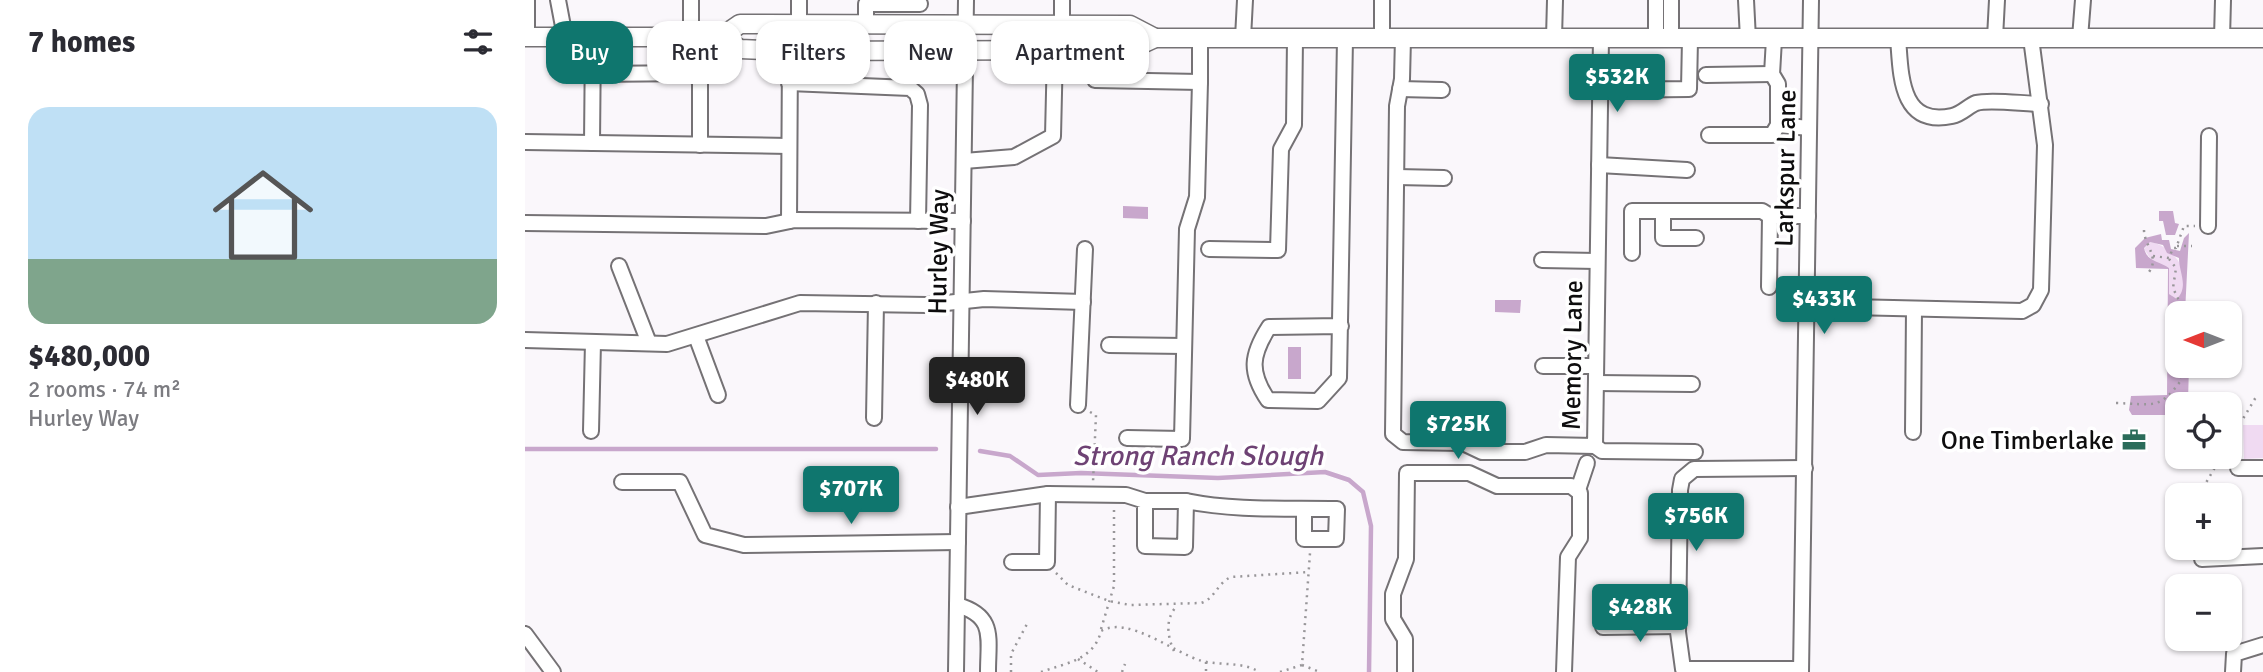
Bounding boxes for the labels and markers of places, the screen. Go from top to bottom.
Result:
pin: $532K [1568,54,1666,114]
pin: $433K [1775,276,1873,336]
pin: $480K [928,358,1026,417]
pin: $725K [1409,402,1507,461]
place label: One Timberlake [1941,425,2114,457]
office icon: One Timberlake [2120,426,2148,454]
pin: $707K [802,466,900,526]
pin: $756K [1647,494,1745,553]
pin: $428K [1591,584,1689,644]

